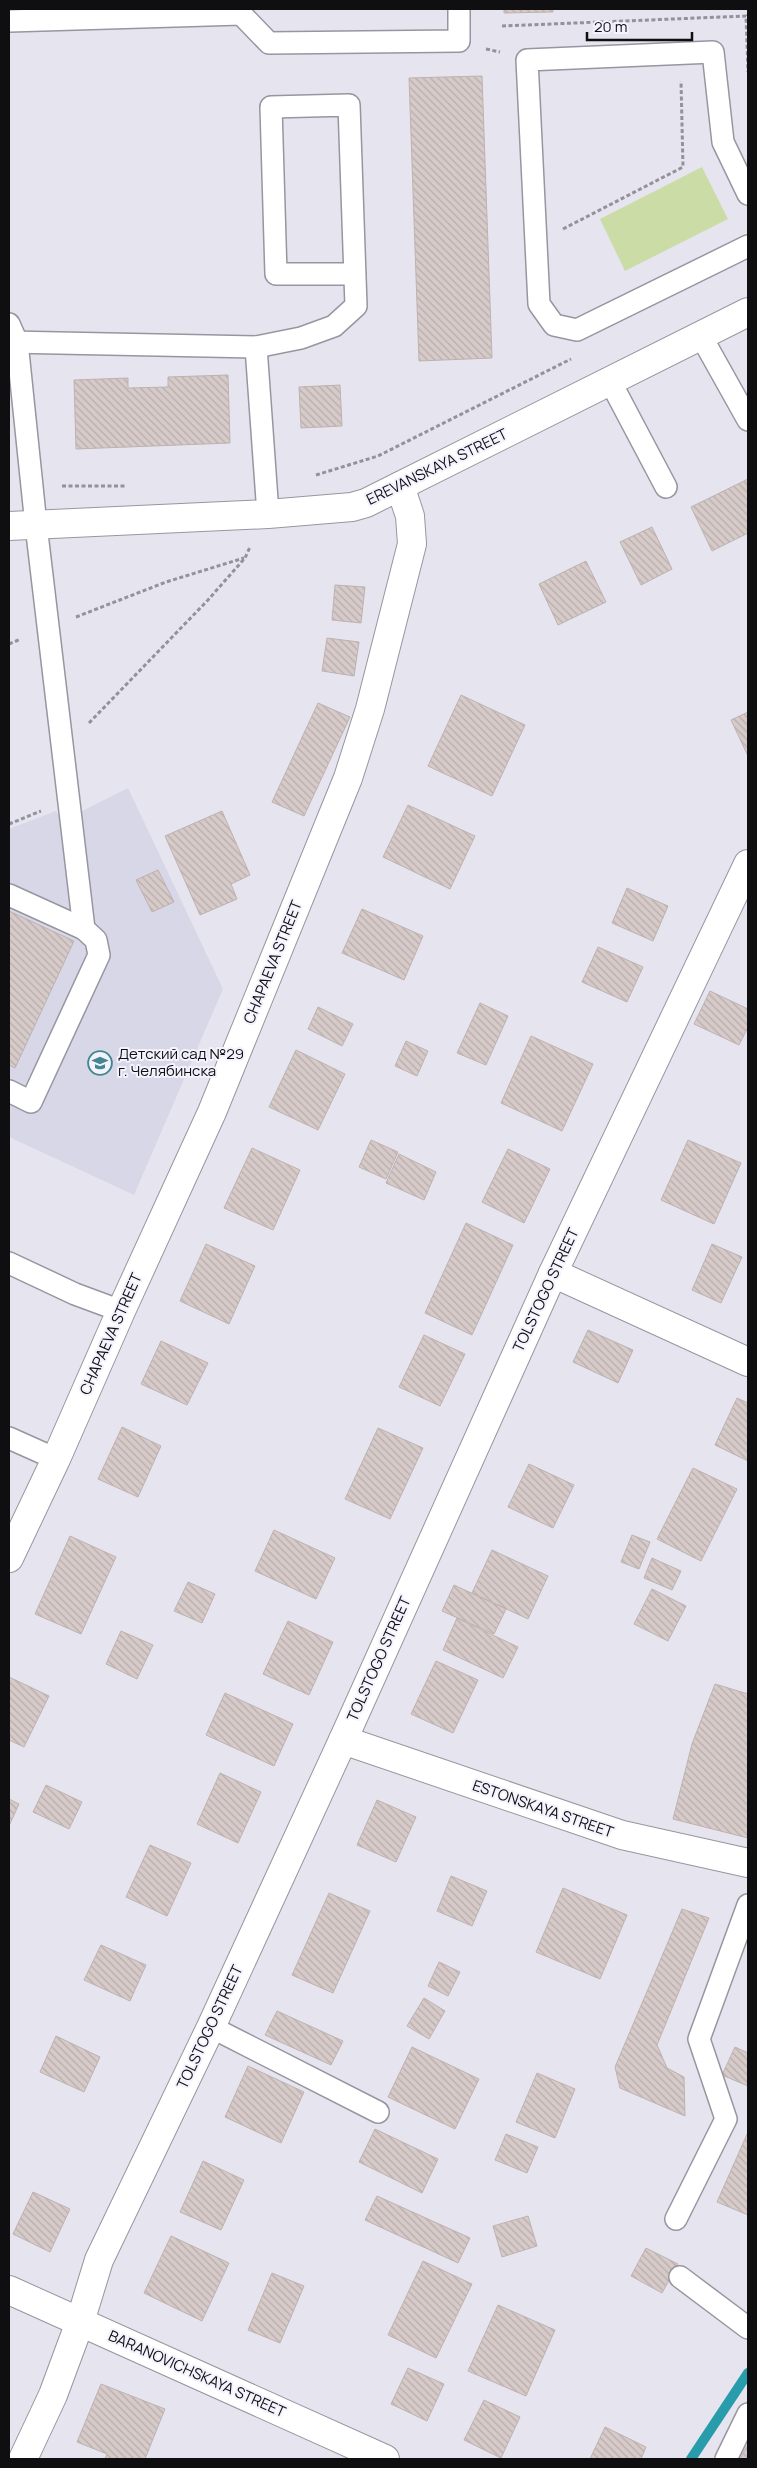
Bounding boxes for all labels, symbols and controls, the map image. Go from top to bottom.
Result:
scale bar [587,10,692,42]
text: 20 m [594,16,627,37]
street label: EREVANSKAYA STREET [363,423,511,510]
street label: CHAPAEVA STREET [238,897,307,1027]
place label: Детский сад №29 г. Челябинска [118,1043,244,1081]
school or university icon: Детский сад №29 г. Челябинска [87,1050,113,1076]
street label: TOLSTOGO STREET [508,1224,584,1355]
street label: CHAPAEVA STREET [74,1270,147,1398]
street label: TOLSTOGO STREET [342,1593,416,1725]
street label: ESTONSKAYA STREET [470,1775,616,1843]
street label: TOLSTOGO STREET [172,1961,248,2092]
street label: BARANOVICHSKAYA STREET [105,2325,289,2422]

